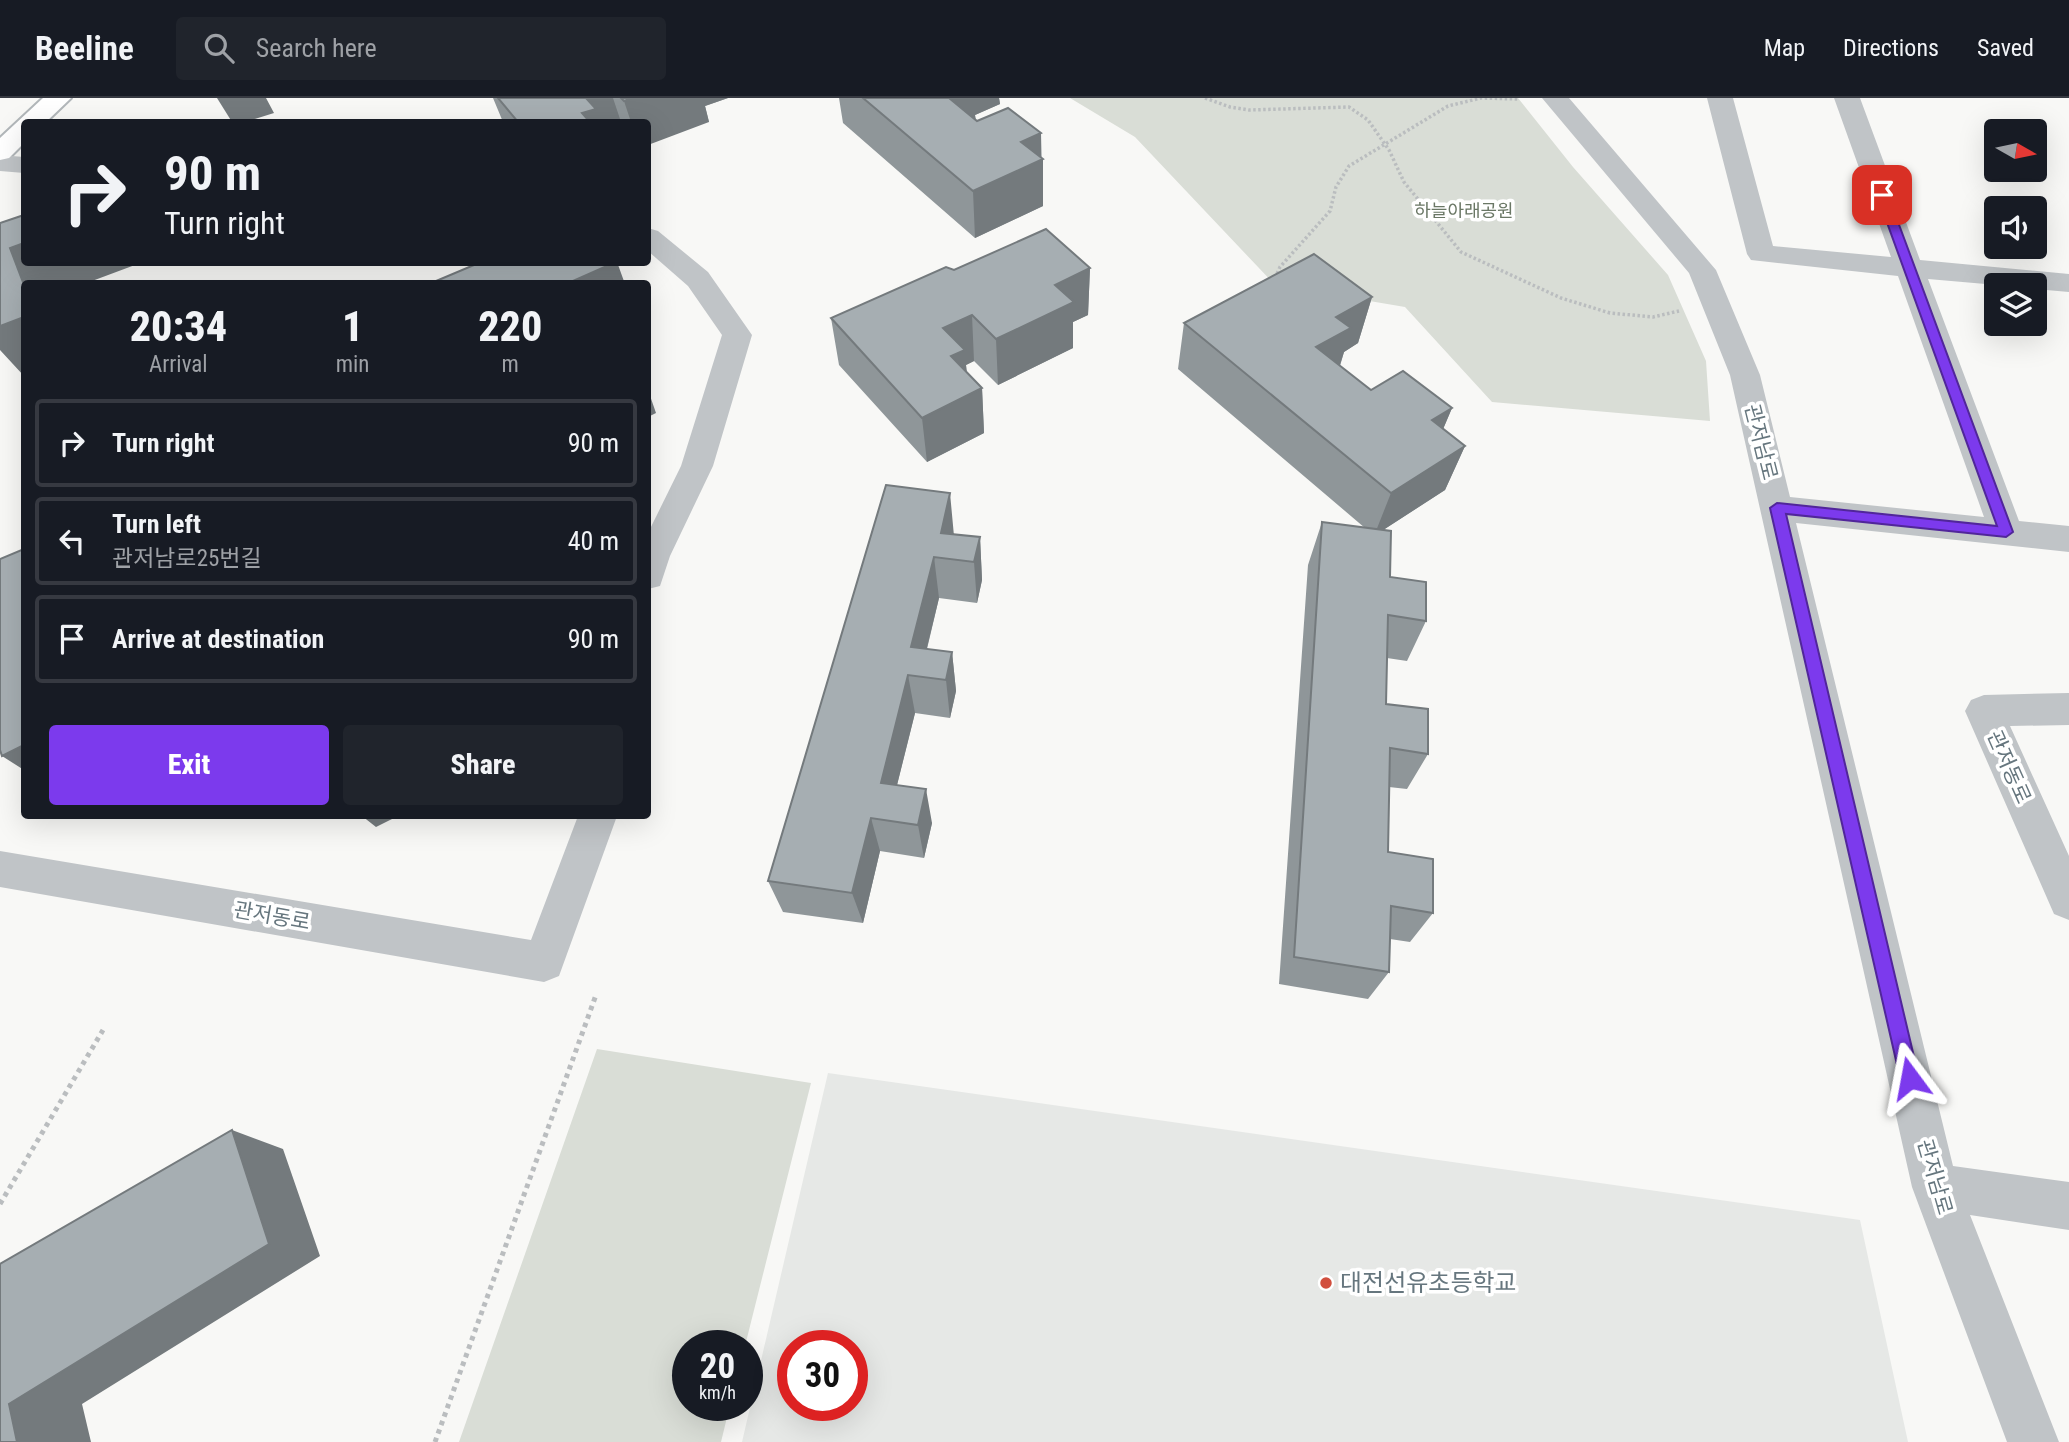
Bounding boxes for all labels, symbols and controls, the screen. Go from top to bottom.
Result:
search box [176,17,666,80]
text: Beeline [35,29,134,68]
icon: search [200,29,238,67]
text: Search here [256,33,377,63]
text: Map [1764,34,1805,62]
text: Directions [1843,34,1939,62]
text: Saved [1977,34,2034,62]
north arrow [1984,119,2048,182]
map controls [1984,119,2047,336]
text: 90 m [164,145,261,202]
icon: right [49,147,140,238]
pin [1852,165,1912,225]
icon: arrive [1863,176,1901,214]
button: sound [1984,196,2047,259]
park label: 하늘아래공원 [1414,200,1514,221]
text: Turn right [164,204,285,242]
button: layers [1984,273,2047,336]
text: 20:34 [130,302,227,351]
text: 1 [342,302,363,351]
text: 220 [478,302,542,351]
text: Arrival [149,351,208,378]
text: min [336,351,369,378]
text: m [502,351,519,378]
street label: 관저남로 [1740,402,1782,482]
icon: right [53,424,91,462]
text: Turn right [112,428,214,458]
text: 90 m [568,428,619,458]
text: Turn left [112,509,201,539]
icon: left [53,522,91,560]
text: 40 m [568,526,619,556]
text: 관저남로25번길 [112,545,262,572]
icon: arrive [53,620,91,658]
text: Arrive at destination [112,624,324,654]
text: 90 m [568,624,619,654]
button: Exit [49,725,329,805]
button: Share [343,725,623,805]
street label: 관저동로 [1982,727,2036,807]
street label: 관저동로 [232,897,312,935]
position arrow [1873,1041,1947,1115]
street label: 관저남로 [1913,1137,1957,1217]
place label: 대전선유초등학교 [1340,1269,1517,1297]
marker: 대전선유초등학교 [1318,1275,1334,1291]
speed limit sign: 30 [777,1330,868,1421]
text: 20 [700,1346,735,1387]
text: km/h [699,1382,736,1403]

